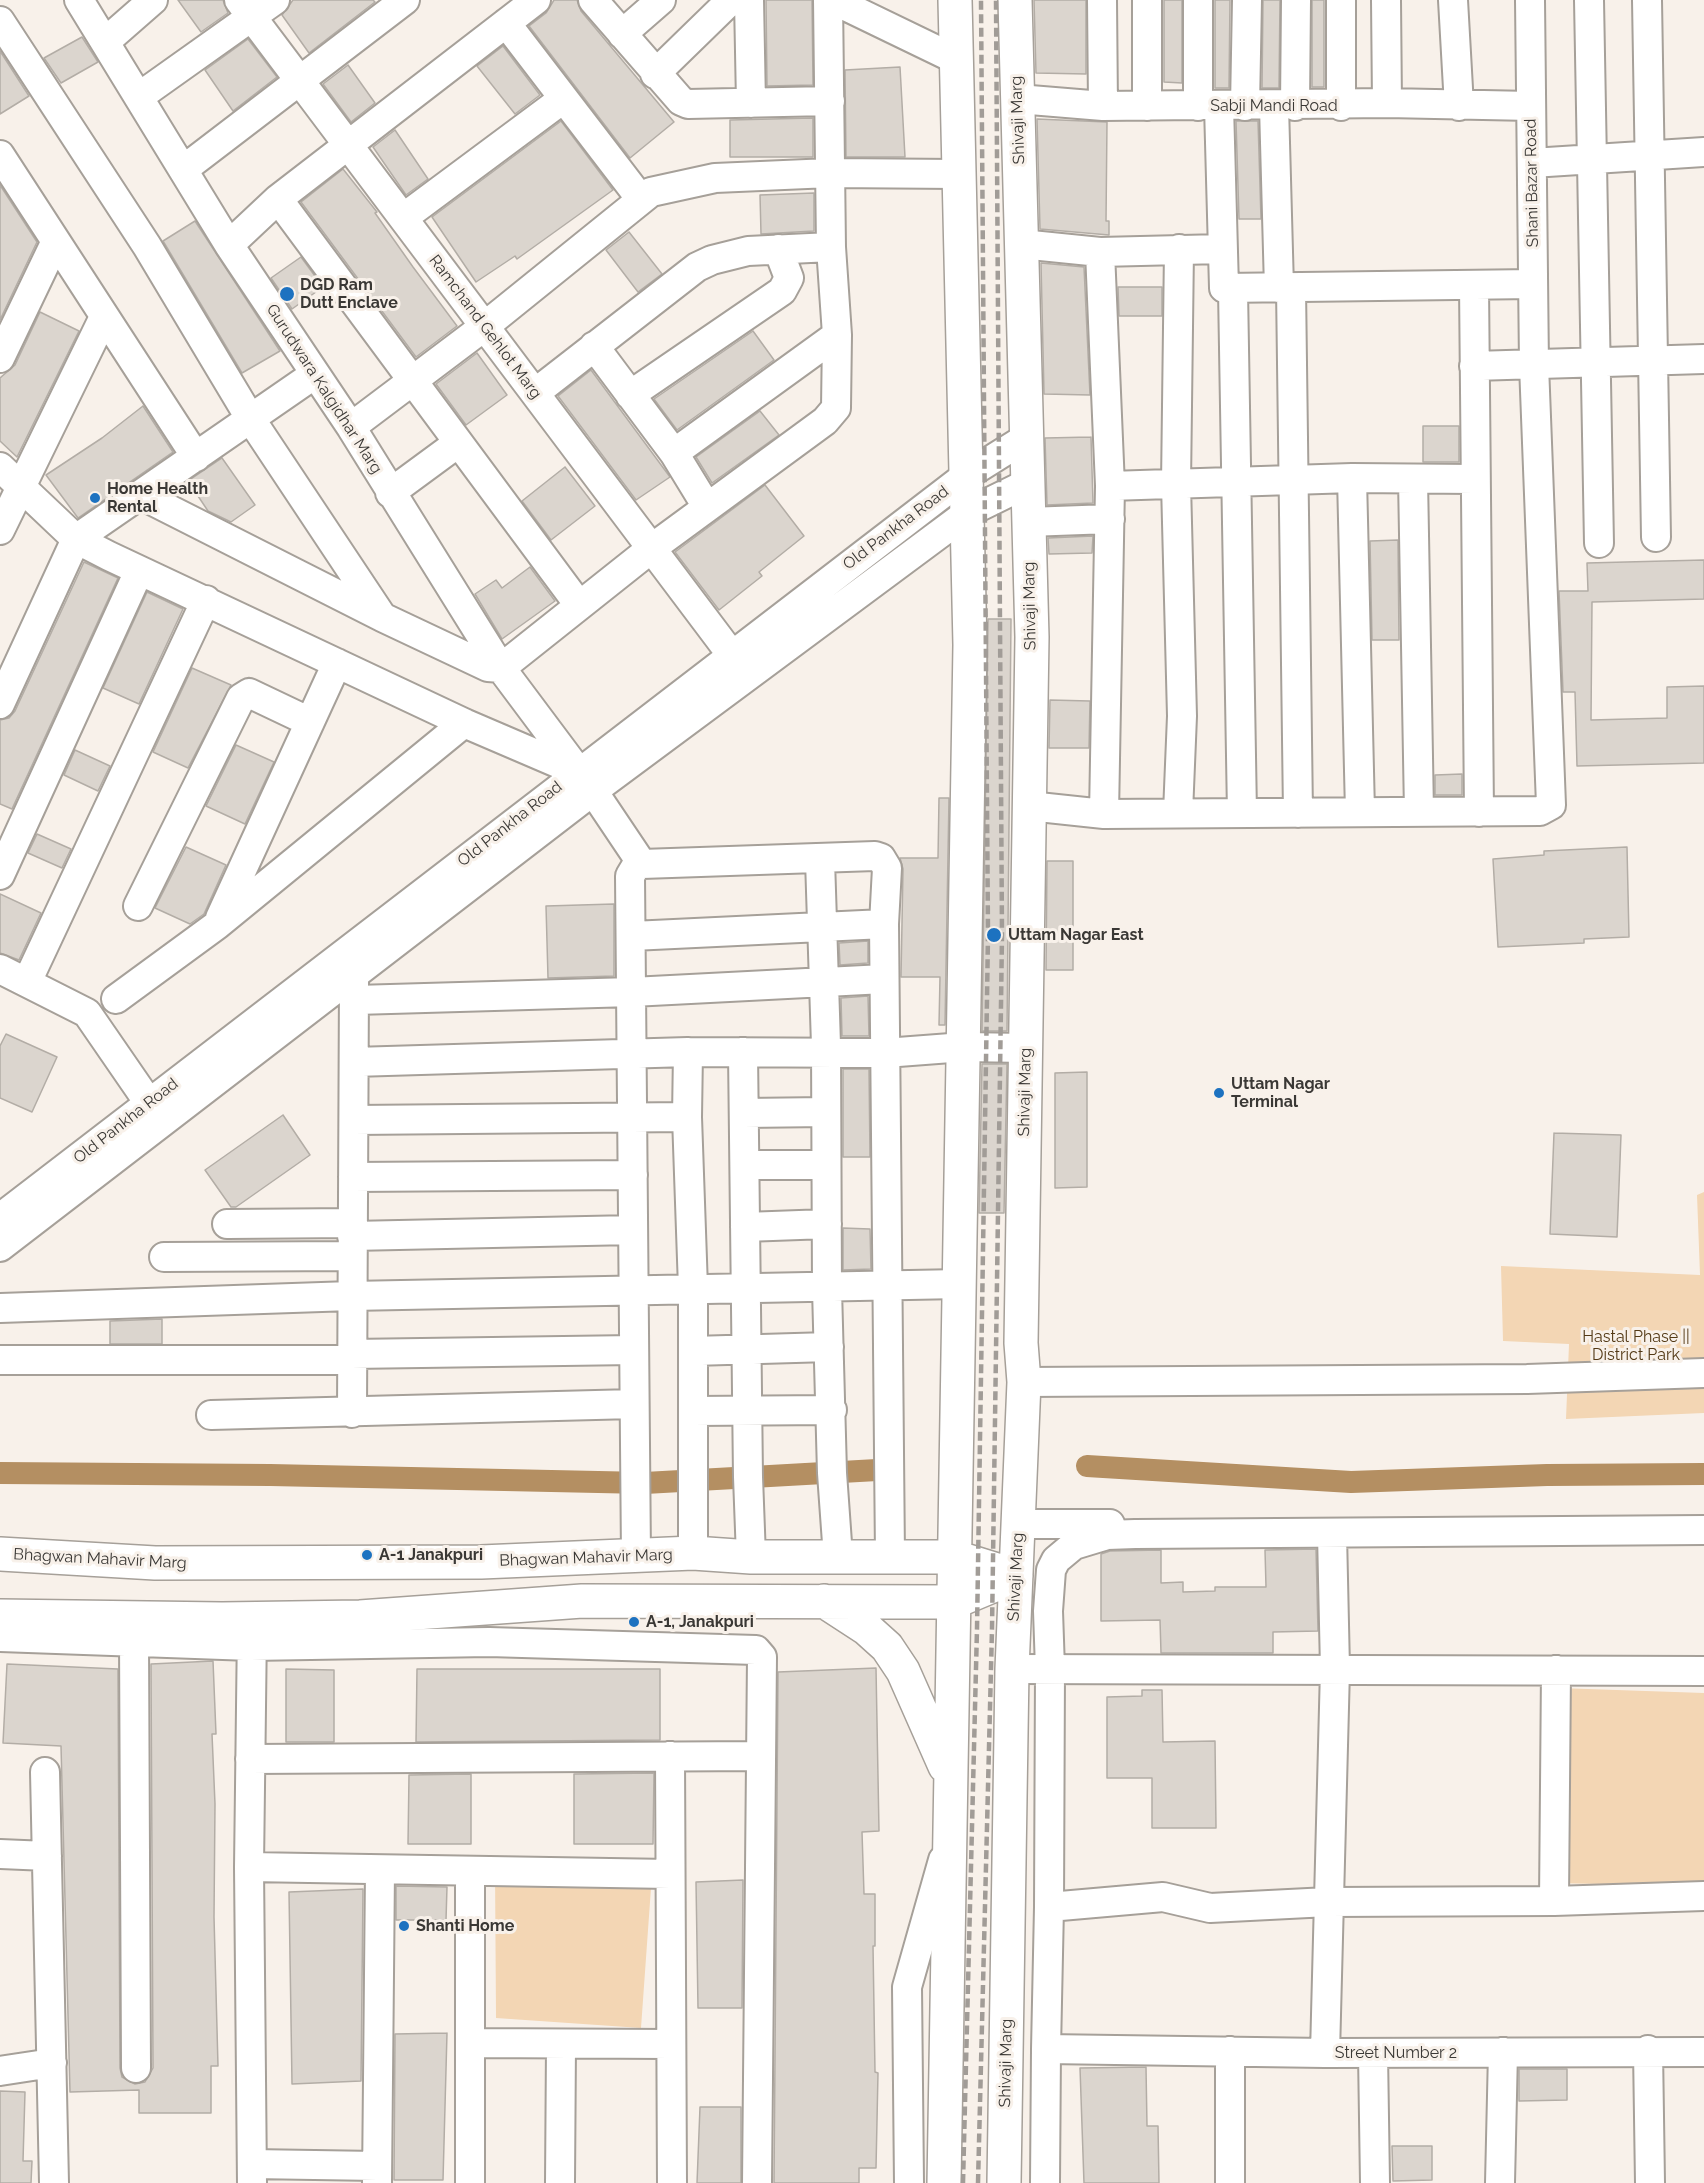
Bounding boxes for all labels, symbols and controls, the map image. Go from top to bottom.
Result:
street label: Shivaji Marg [1007,75,1029,165]
street label: Sabji Mandi Road [1210,96,1338,116]
street label: Shani Bazar Road [1521,118,1543,248]
street label: Ramchand Gehlot Marg [425,251,545,403]
place label: DGD Ram Dutt Enclave [300,275,398,313]
marker: DGD Ram Dutt Enclave [278,285,296,303]
street label: Gurudwara Kalgidhar Marg [262,301,386,477]
place label: Home Health Rental [107,479,208,517]
street label: Old Pankha Road [839,482,953,574]
marker: Home Health Rental [88,491,102,505]
street label: Shivaji Marg [1020,561,1040,651]
street label: Old Pankha Road [454,777,566,871]
place label: Uttam Nagar East [1008,925,1144,945]
marker: Uttam Nagar East [985,926,1003,944]
street label: Shivaji Marg [1015,1047,1035,1137]
street label: Old Pankha Road [70,1074,182,1168]
place label: Uttam Nagar Terminal [1231,1074,1330,1112]
marker: Uttam Nagar Terminal [1212,1086,1226,1100]
park label: Hastal Phase || District Park [1582,1327,1690,1365]
street label: Shivaji Marg [1004,1532,1028,1622]
street label: Bhagwan Mahavir Marg [13,1545,187,1573]
place label: A-1 Janakpuri [379,1545,483,1565]
street label: Bhagwan Mahavir Marg [499,1545,673,1571]
marker: A-1 Janakpuri [360,1548,374,1562]
place label: A-1, Janakpuri [646,1612,754,1632]
marker: A-1, Janakpuri [627,1615,641,1629]
place label: Shanti Home [416,1916,514,1936]
marker: Shanti Home [397,1919,411,1933]
street label: Shivaji Marg [996,2018,1016,2108]
street label: Street Number 2 [1335,2043,1457,2063]

